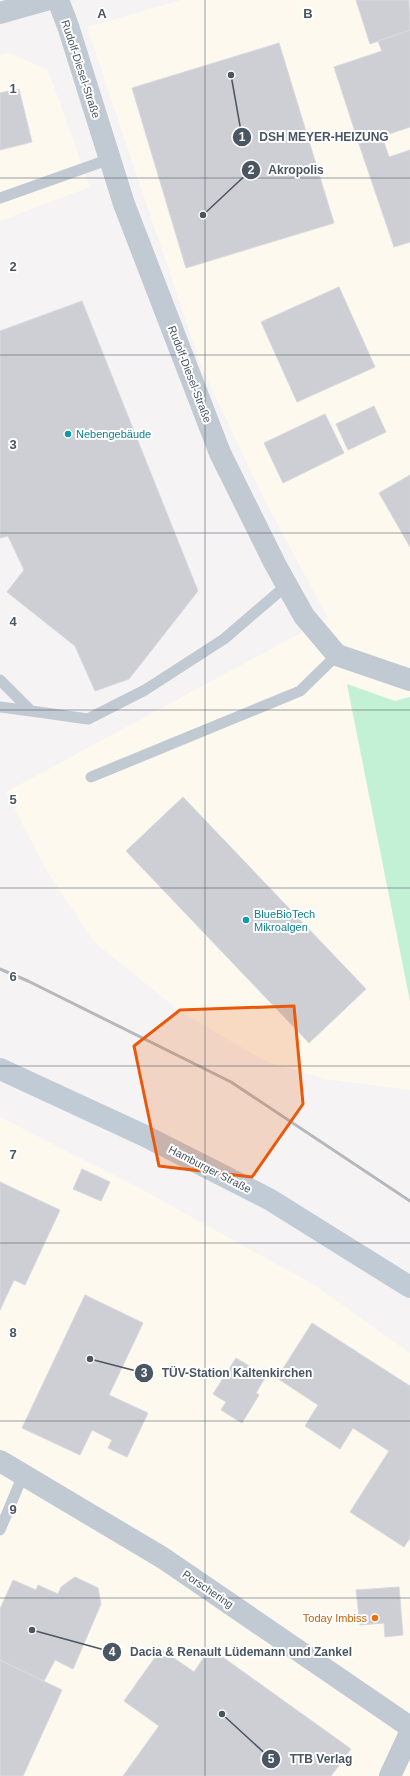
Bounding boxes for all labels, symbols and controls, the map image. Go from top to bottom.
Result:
text: A [97,6,107,21]
text: B [303,6,313,21]
street label: Rudolf-Diesel-Straße [59,18,103,120]
text: 1 [9,81,17,96]
callout: DSH MEYER-HEIZUNG [232,125,397,149]
text: 1 [239,130,246,144]
text: DSH MEYER-HEIZUNG [259,130,389,144]
callout: Akropolis [241,158,332,182]
text: 2 [248,163,255,177]
text: Akropolis [268,163,324,177]
text: 2 [9,259,17,274]
street label: Rudolf-Diesel-Straße [166,324,214,424]
place label: Nebengebäude [76,428,151,440]
marker: Nebengebäude [63,429,73,439]
text: 3 [9,437,17,452]
text: 4 [9,614,17,629]
text: 5 [9,792,17,807]
place label: BlueBioTech Mikroalgen [254,908,315,933]
marker: BlueBioTech Mikroalgen [241,915,251,925]
text: 6 [9,969,17,984]
street label: Hamburger Straße [167,1143,253,1195]
text: 7 [9,1147,17,1162]
text: 8 [9,1325,17,1340]
callout: TÜV-Station Kaltenkirchen [134,1361,320,1385]
text: TÜV-Station Kaltenkirchen [162,1365,312,1380]
text: 3 [141,1366,148,1380]
text: 9 [9,1502,17,1517]
street label: Porschering [180,1568,236,1610]
place label: Today Imbiss [303,1612,367,1624]
marker: Today Imbiss [370,1613,380,1623]
callout: Dacia & Renault Lüdemann und Zankel [102,1640,360,1664]
text: 4 [109,1645,116,1659]
text: Dacia & Renault Lüdemann und Zankel [130,1645,352,1659]
callout: TTB Verlag [261,1747,360,1771]
text: 5 [268,1752,275,1766]
text: TTB Verlag [290,1752,352,1766]

